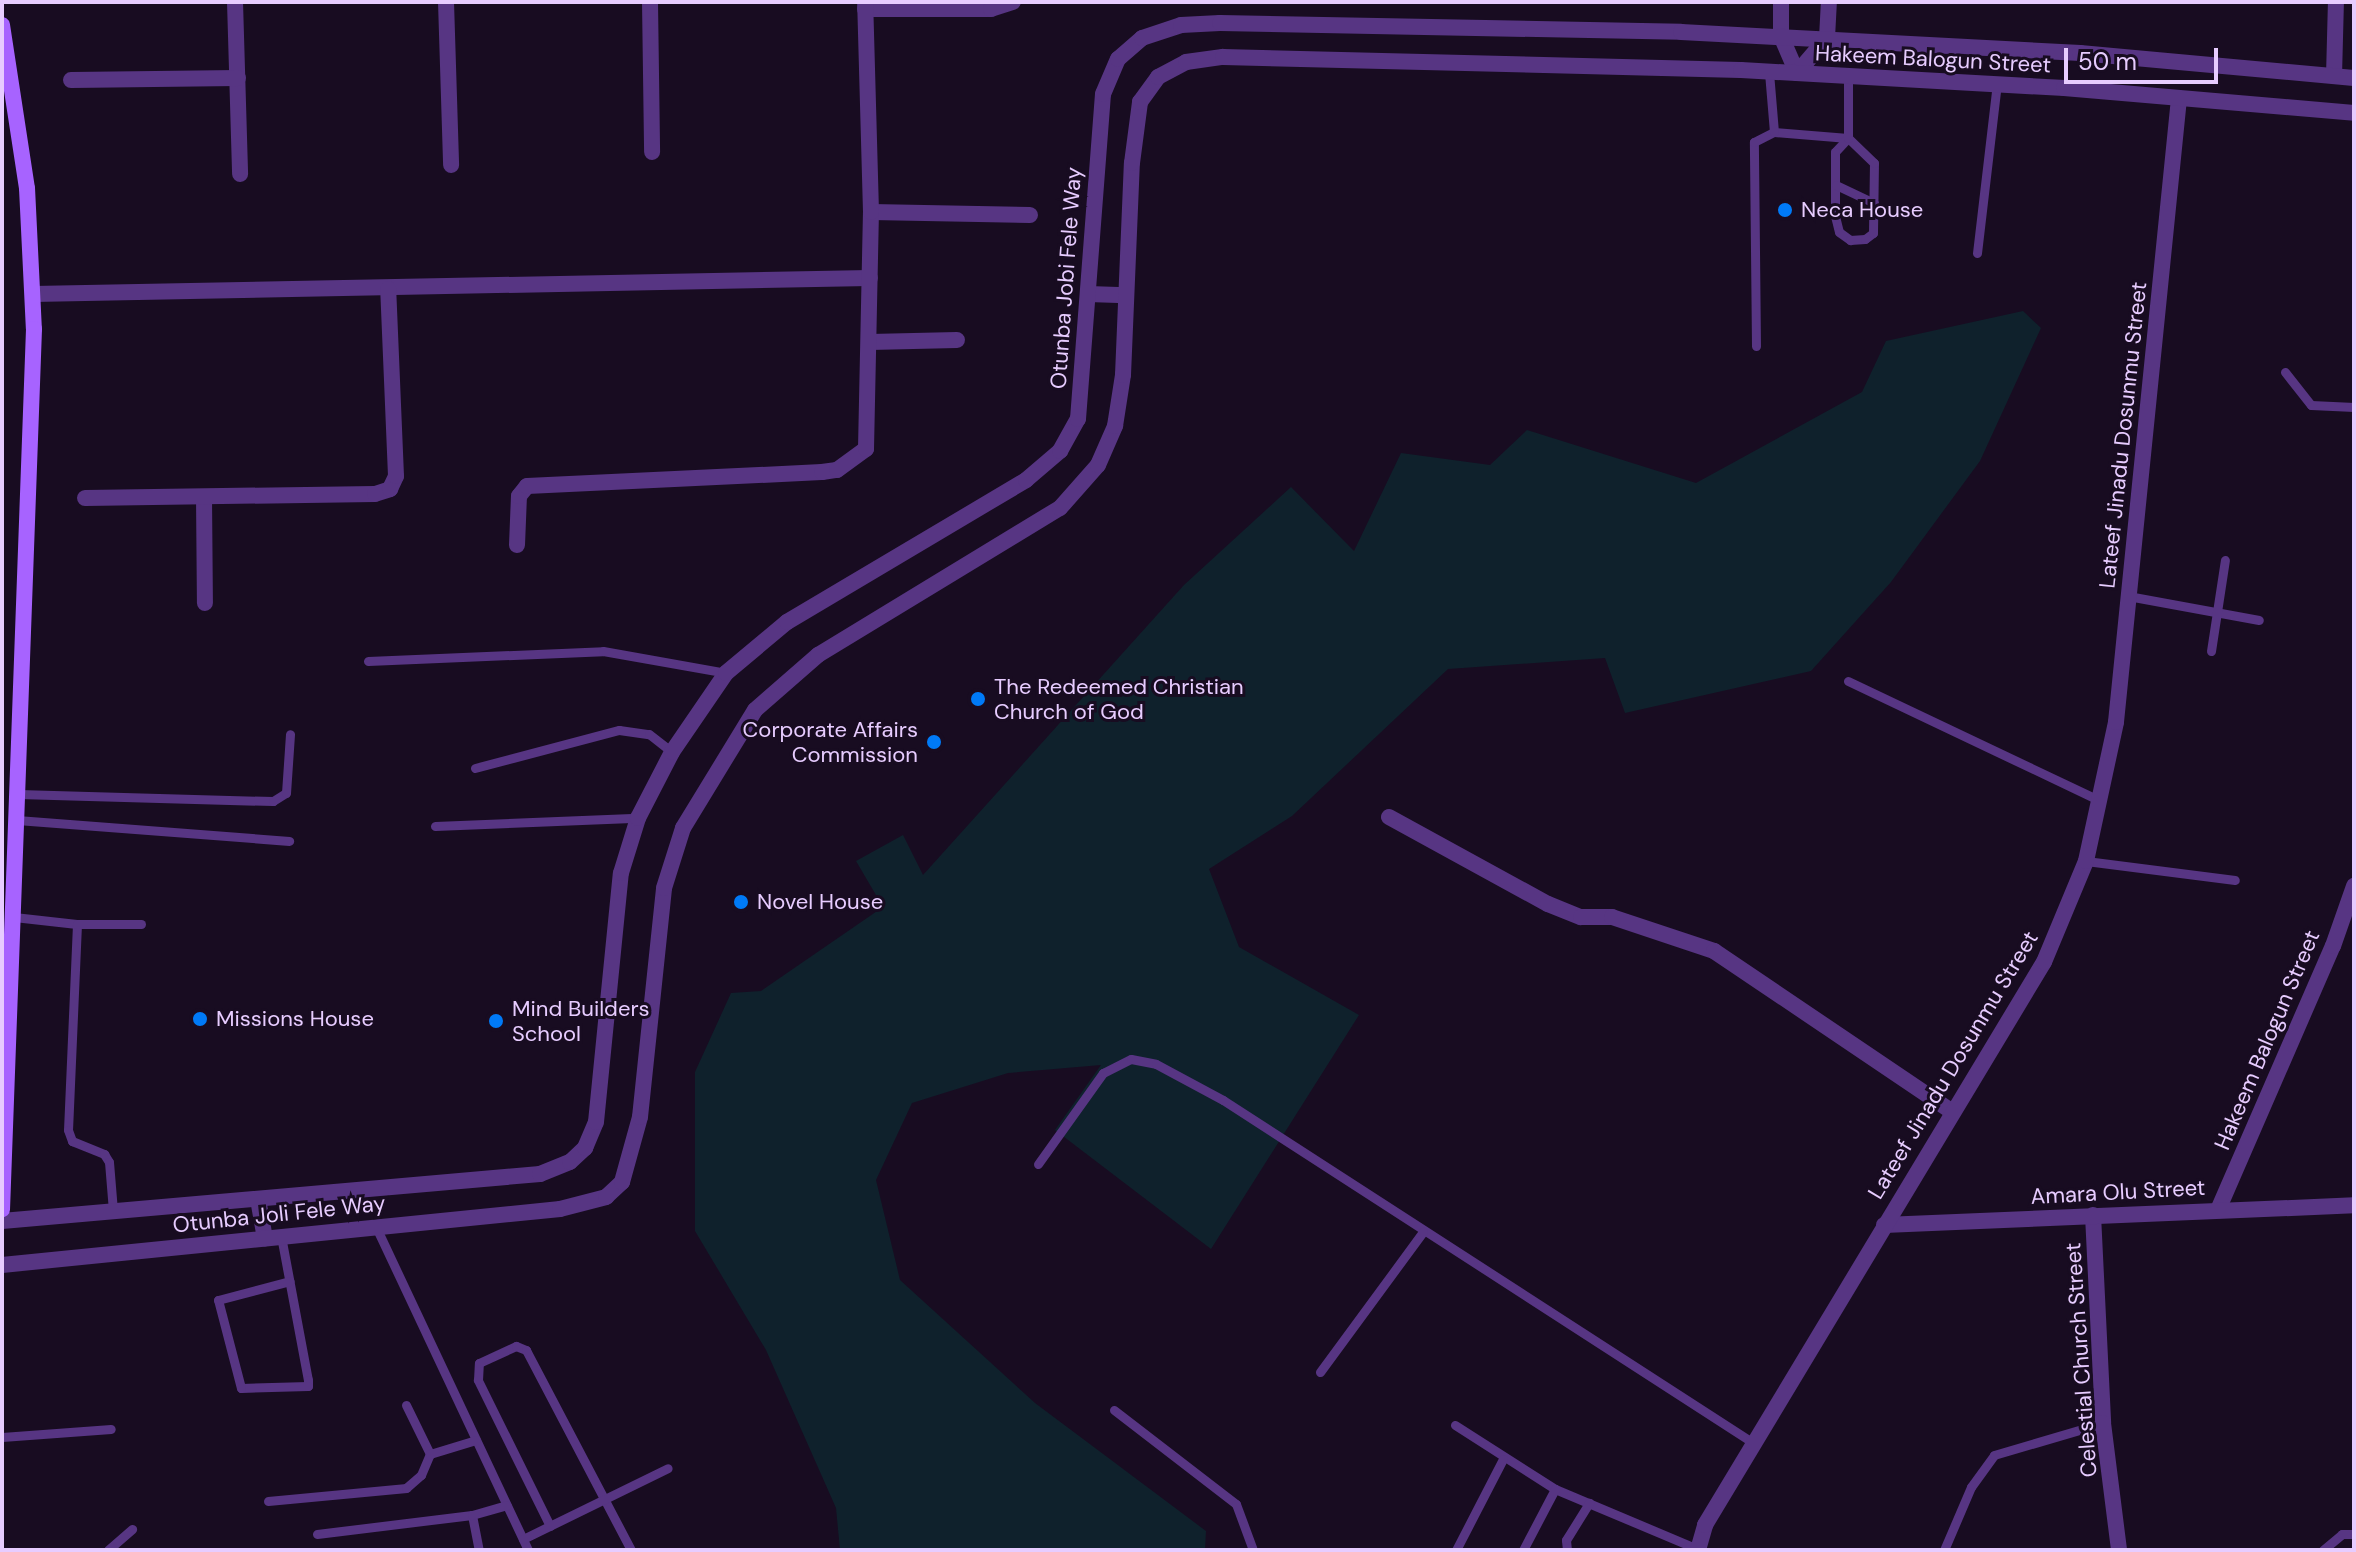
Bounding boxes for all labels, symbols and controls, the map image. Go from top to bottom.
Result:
scale bar [2068,32,2222,82]
street label: Hakeem Balogun Street [1814,40,2052,78]
text: 50 m [2078,46,2137,77]
street label: Otunba Jobi Fele Way [1045,166,1087,390]
place label: Neca House [1801,197,1923,223]
marker: Neca House [1776,201,1794,219]
street label: Lateef Jinadu Dosunmu Street [2094,281,2152,589]
place label: The Redeemed Christian Church of God [994,673,1244,724]
marker: The Redeemed Christian Church of God [969,690,987,708]
place label: Corporate Affairs Commission [743,716,918,768]
marker: Corporate Affairs Commission [925,733,943,751]
place label: Novel House [757,889,883,915]
marker: Novel House [732,893,750,911]
street label: Lateef Jinadu Dosunmu Street [1862,926,2044,1204]
street label: Hakeem Balogun Street [2209,926,2325,1154]
place label: Mind Builders School [512,995,650,1046]
place label: Missions House [216,1006,374,1032]
marker: Missions House [191,1010,209,1028]
marker: Mind Builders School [487,1012,505,1030]
street label: Amara Olu Street [2030,1174,2206,1210]
street label: Otunba Joli Fele Way [171,1190,387,1238]
street label: Celestial Church Street [2060,1242,2102,1478]

